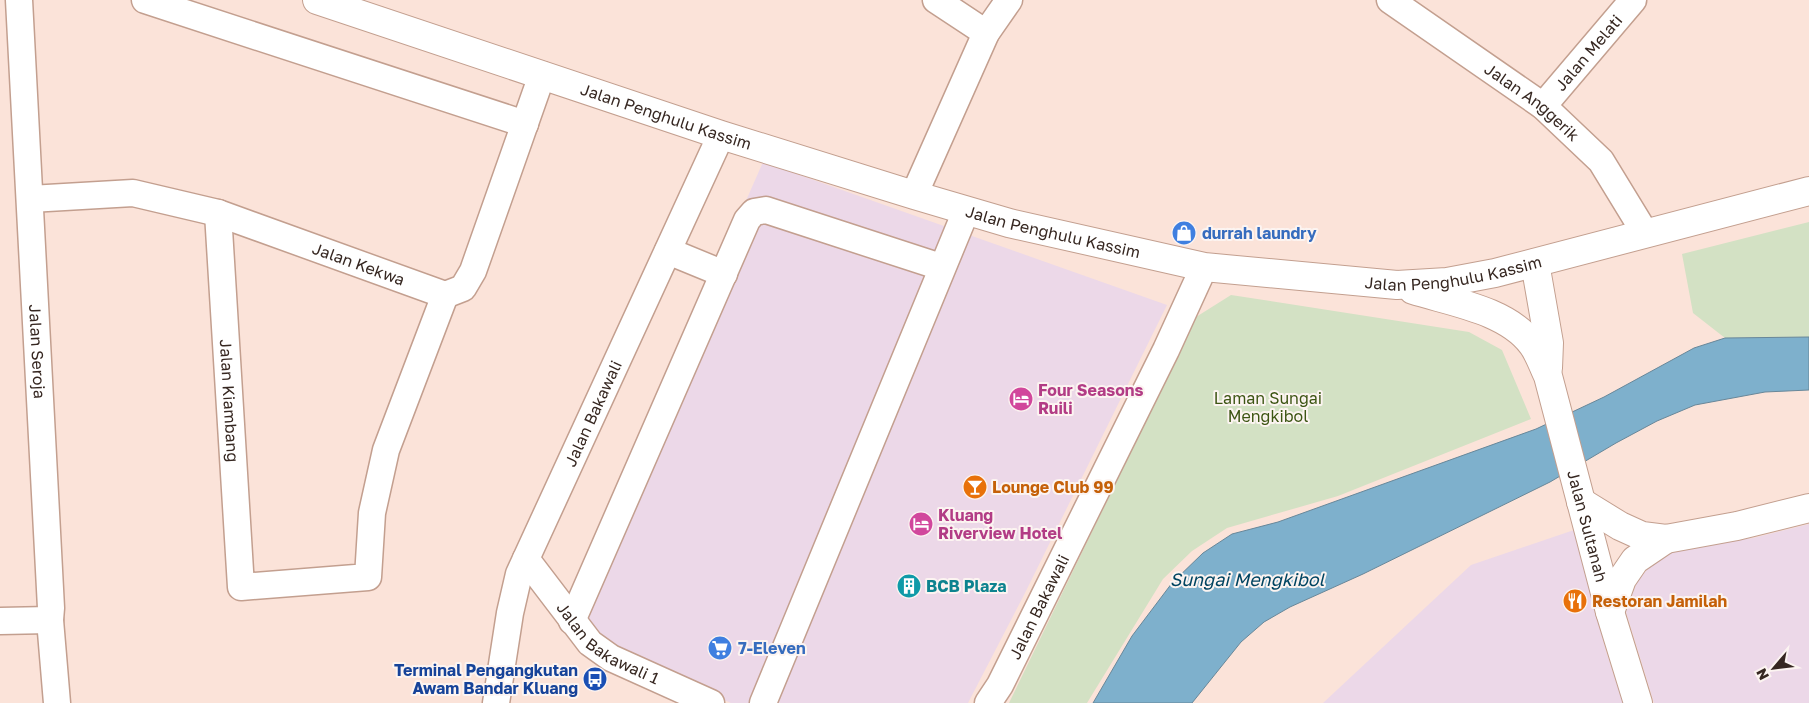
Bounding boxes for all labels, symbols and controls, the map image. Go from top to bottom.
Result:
street label: Jalan Melati [1550,10,1626,95]
street label: Jalan Anggerik [1481,59,1584,145]
street label: Jalan Penghulu Kassim [578,79,754,154]
street label: Jalan Penghulu Kassim [963,201,1142,262]
shop icon: durrah laundry [1171,220,1197,246]
place label: durrah laundry [1202,223,1317,243]
street label: Jalan Kekwa [310,238,408,290]
street label: Jalan Penghulu Kassim [1364,251,1544,295]
street label: Jalan Seroja [25,304,50,399]
street label: Jalan Kiambang [216,339,243,463]
street label: Jalan Bakawali [560,357,626,470]
place label: Four Seasons Ruili [1038,380,1143,418]
hotel icon: Four Seasons Ruili [1008,386,1034,412]
park label: Laman Sungai Mengkibol [1214,388,1322,426]
street label: Jalan Sultanah [1563,468,1612,584]
bar icon: Lounge Club 99 [962,474,988,500]
place label: Lounge Club 99 [992,477,1114,497]
place label: Kluang Riverview Hotel [938,505,1063,543]
hotel icon: Kluang Riverview Hotel [908,511,934,537]
street label: Jalan Bakawali [1004,551,1073,663]
water label: Sungai Mengkibol [1170,568,1326,590]
building icon: BCB Plaza [896,573,922,599]
place label: BCB Plaza [926,576,1007,596]
restaurant icon: Restoran Jamilah [1562,588,1588,614]
place label: Restoran Jamilah [1592,591,1727,611]
street label: Jalan Bakawali 1 [552,598,663,688]
supermarket icon: 7-Eleven [707,635,733,661]
place label: 7-Eleven [738,638,806,658]
north arrow [1749,643,1799,693]
place label: Terminal Pengangkutan Awam Bandar Kluang [394,660,578,698]
bus stop icon: Terminal Pengangkutan Awam Bandar Kluang [582,666,608,692]
text: N [1752,666,1772,683]

